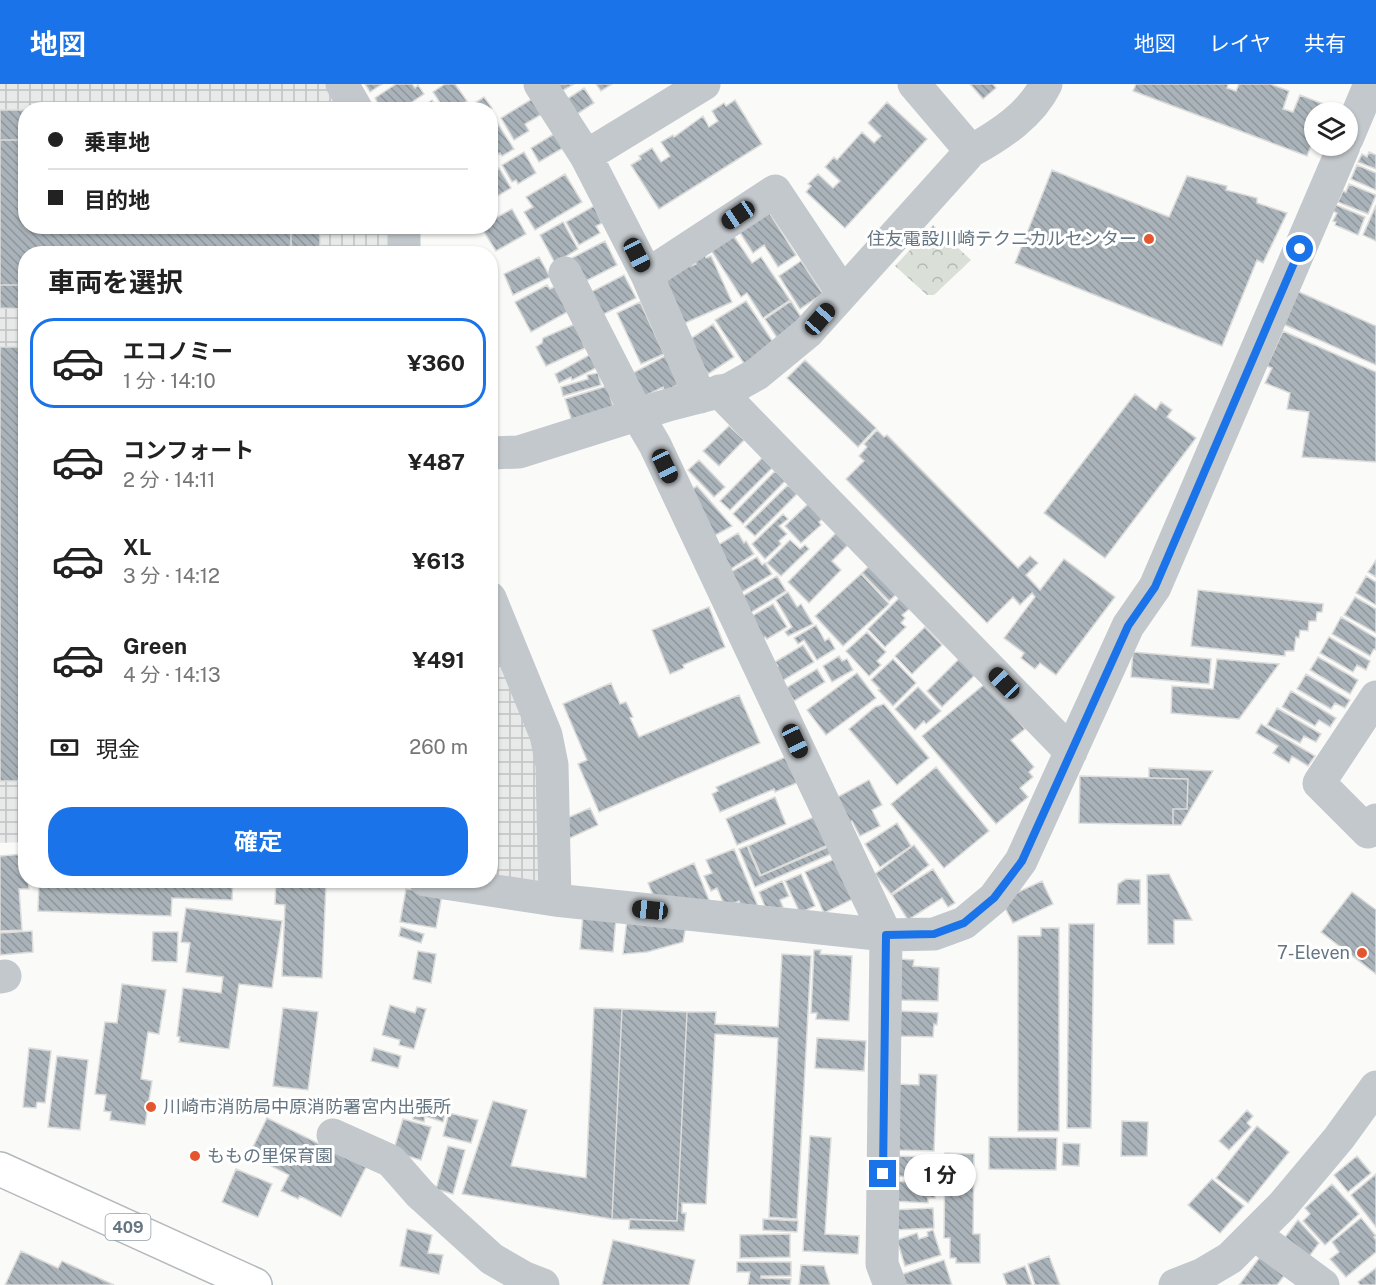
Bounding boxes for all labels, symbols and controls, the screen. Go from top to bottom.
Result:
text: 地図 [30,27,86,60]
text: 地図 [1134,31,1176,56]
text: レイヤ [1209,31,1271,56]
text: 共有 [1304,31,1346,56]
map controls [1304,102,1358,156]
button: layers [1304,102,1358,156]
text: 乗車地 [84,129,150,155]
text: 目的地 [84,187,150,213]
car [718,197,758,233]
place label: 住友電設川崎テクニカルセンター [867,228,1137,249]
marker: 住友電設川崎テクニカルセンター [1142,232,1156,246]
car [621,235,653,275]
route start [1286,235,1313,262]
text: 車両を選択 [48,266,183,298]
car [801,300,839,338]
icon: car [51,336,105,390]
text: エコノミー [123,338,233,364]
text: ¥360 [407,350,465,376]
text: 1 分 · 14:10 [123,369,216,393]
icon: car [51,435,105,489]
text: コンフォート [123,437,254,463]
car [649,446,681,486]
text: ¥487 [408,449,465,475]
text: 2 分 · 14:11 [123,468,215,492]
icon: car [51,534,105,588]
text: XL [123,534,151,560]
text: ¥613 [412,548,465,574]
text: 3 分 · 14:12 [123,564,220,588]
icon: car [51,633,105,687]
text: Green [123,633,187,659]
text: ¥491 [412,647,465,673]
text: 4 分 · 14:13 [123,663,221,687]
car [985,664,1023,702]
car [779,721,811,761]
icon: cash [48,731,81,764]
text: 260 m [409,735,468,759]
text: 現金 [96,736,140,762]
button: 確定 [48,807,468,876]
car [631,899,669,921]
place label: 7-Eleven [1277,942,1350,963]
marker: 7-Eleven [1355,946,1369,960]
place label: 川崎市消防局中原消防署宮内出張所 [163,1096,451,1117]
marker: 川崎市消防局中原消防署宮内出張所 [144,1100,158,1114]
place label: ももの里保育園 [207,1145,333,1166]
marker: ももの里保育園 [188,1149,202,1163]
callout: 1 分 [904,1153,976,1195]
route end [869,1160,896,1187]
text: 1 分 [923,1163,957,1187]
road number: 409 [106,1214,150,1240]

